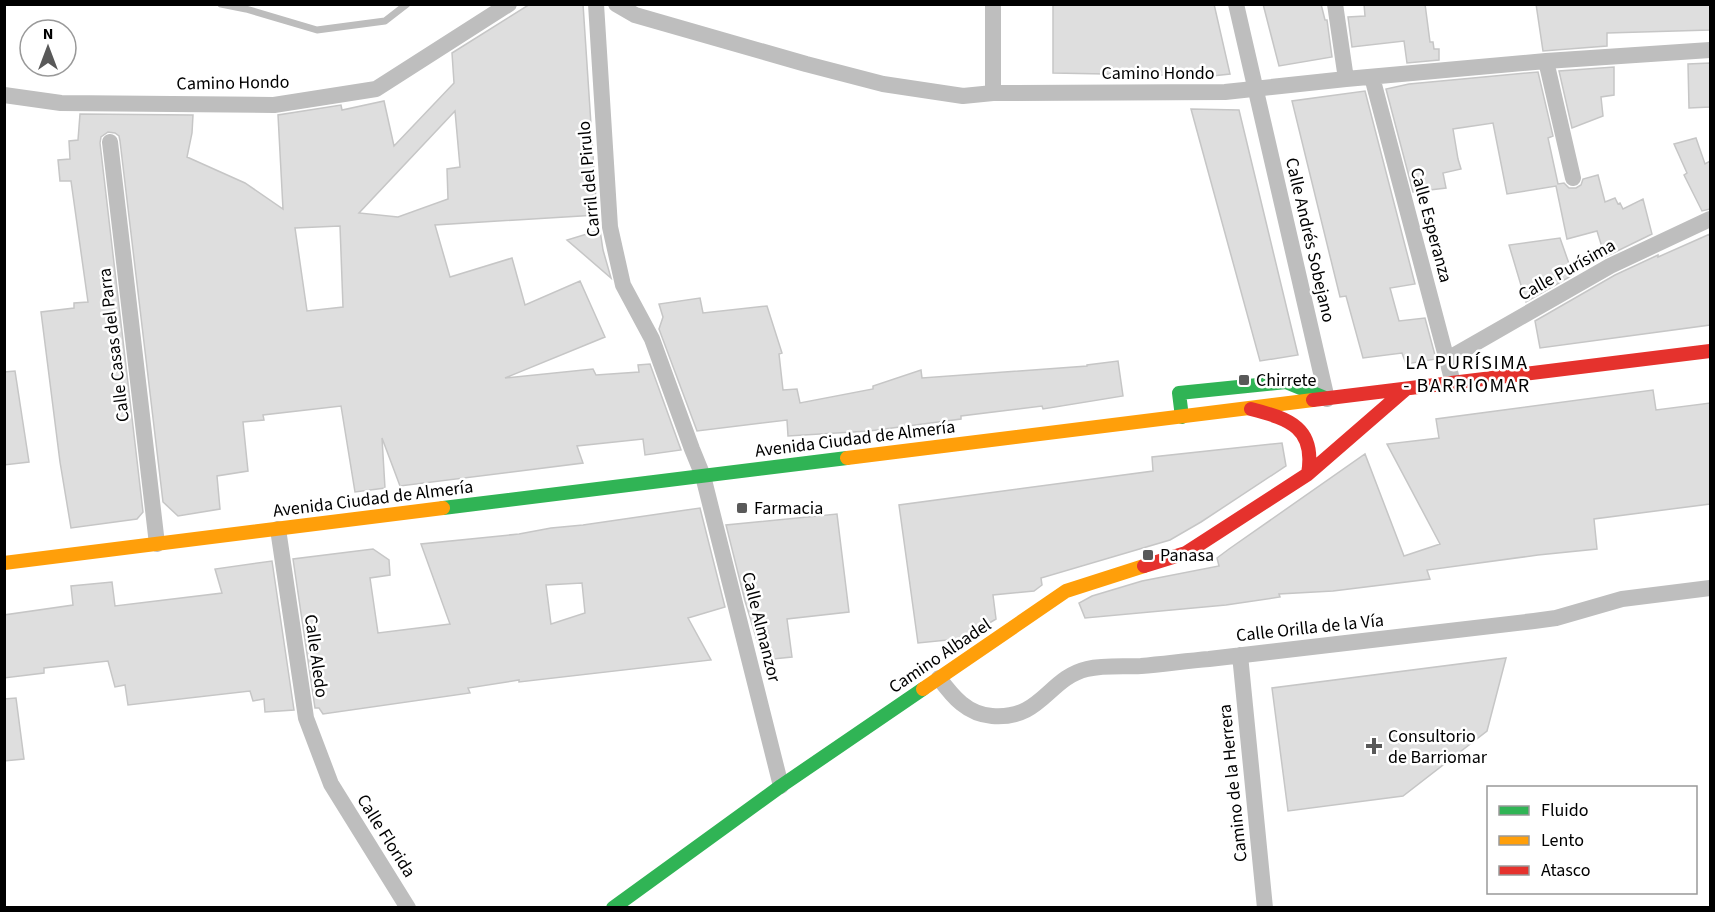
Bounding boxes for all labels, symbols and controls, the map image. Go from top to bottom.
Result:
north arrow [18,18,78,78]
text: N [43,23,53,45]
street label: Camino Hondo [1102,61,1215,86]
street label: Camino Hondo [176,70,290,96]
street label: Carril del Pirulo [571,120,607,238]
street label: Calle Andrés Sobejano [1279,155,1341,325]
street label: Calle Esperanza [1404,165,1458,285]
street label: Calle Purísima [1514,233,1620,307]
street label: Calle Casas del Parra [92,267,136,423]
district label: LA PURÍSIMA - BARRIOMAR [1403,349,1531,400]
place label: Chirrete [1256,368,1316,393]
marker: Chirrete [1237,373,1251,387]
street label: Avenida Ciudad de Almería [753,414,957,464]
street label: Avenida Ciudad de Almería [271,474,475,524]
place label: Farmacia [754,496,823,521]
marker: Farmacia [735,501,749,515]
place label: Panasa [1160,543,1214,568]
marker: Panasa [1141,548,1155,562]
street label: Calle Almanzor [735,569,787,685]
street label: Calle Orilla de la Vía [1235,608,1385,648]
street label: Camino Albadel [884,612,996,700]
street label: Calle Aledo [298,613,334,699]
street label: Camino de la Herrera [1212,703,1254,863]
place label: Consultorio de Barriomar [1388,724,1488,770]
marker: Consultorio de Barriomar [1365,737,1383,755]
legend [1487,786,1697,894]
street label: Calle Florida [350,789,422,883]
text: Fluido [1541,798,1588,823]
text: Lento [1541,828,1584,853]
text: Atasco [1541,858,1590,883]

